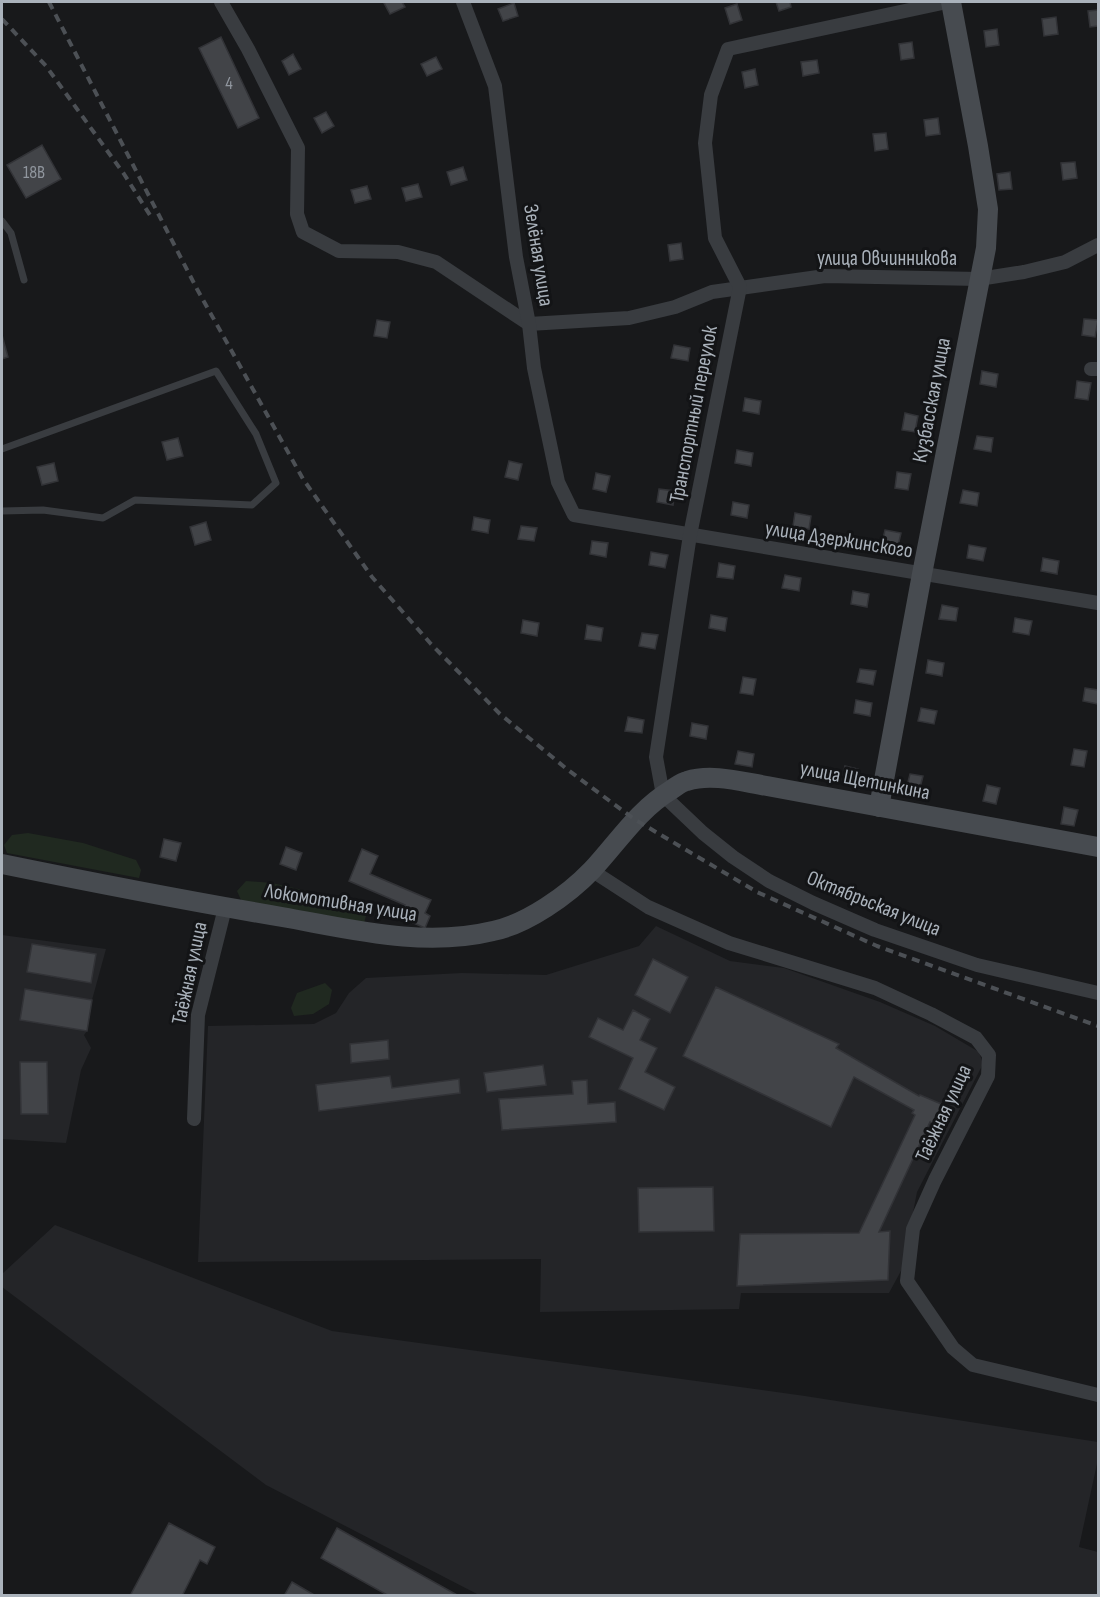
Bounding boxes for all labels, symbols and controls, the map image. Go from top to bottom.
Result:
house number: 4 [225,73,233,94]
house number: 18В [23,162,45,183]
street label: Зелёная улица [518,202,559,308]
street label: улица Овчинникова [817,246,957,271]
street label: Транспортный переулок [664,323,723,505]
street label: Кузбасская улица [907,336,956,465]
street label: улица Дзержинского [763,515,915,564]
street label: улица Щетинкина [798,756,932,805]
street label: Октябрьская улица [803,865,944,942]
street label: Локомотивная улица [262,878,419,927]
street label: Таёжная улица [166,919,213,1027]
street label: Таёжная улица [910,1061,977,1166]

